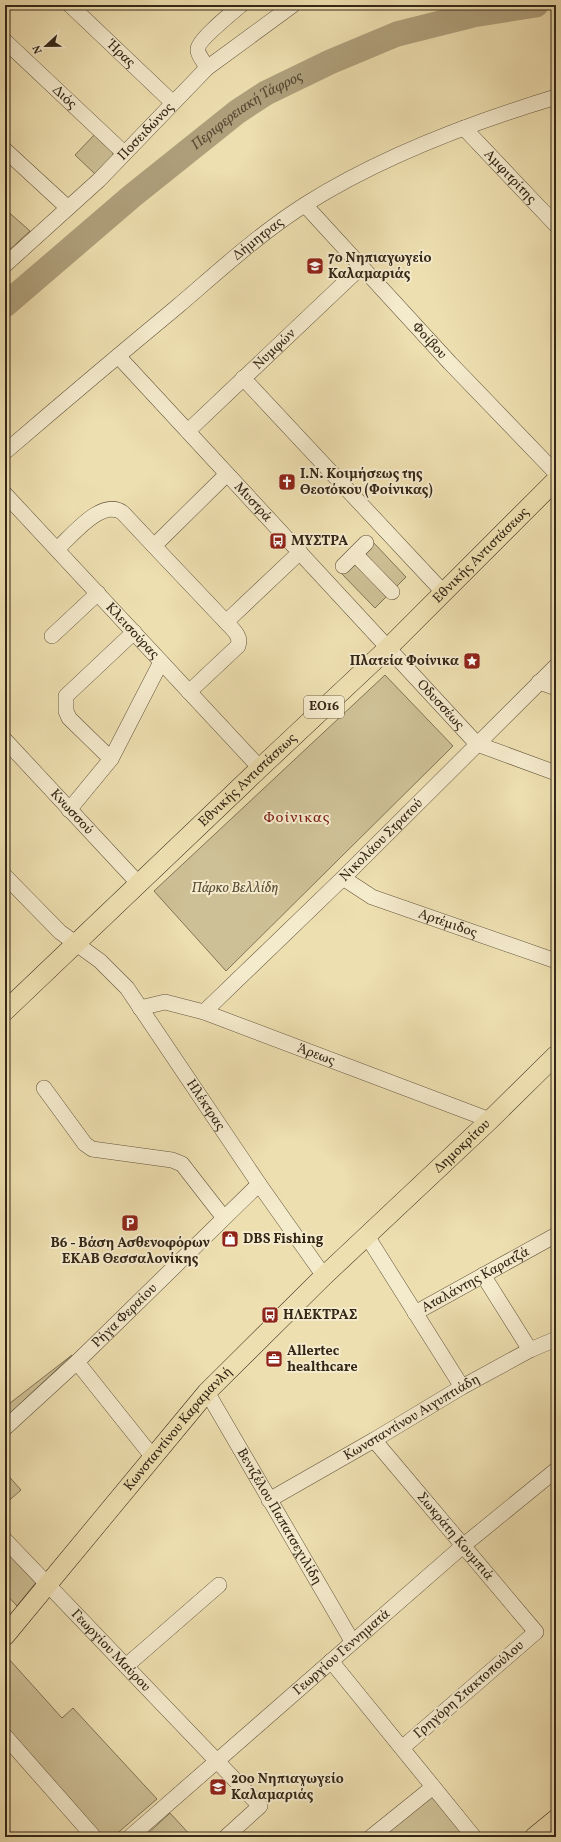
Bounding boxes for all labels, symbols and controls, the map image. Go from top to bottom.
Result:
north arrow [26,26,66,66]
street label: Ήρας [102,35,140,72]
text: N [30,43,47,56]
water label: Περιφερειακή Τάφρος [187,66,306,155]
street label: Διός [48,81,81,113]
street label: Ποσειδώνος [113,98,178,165]
street label: Αμφιτρίτης [480,145,541,208]
street label: Δήμητρας [228,213,287,265]
place label: 7ο Νηπιαγωγείο Καλαμαριάς [328,249,432,284]
school or university icon: 7ο Νηπιαγωγείο Καλαμαριάς [305,256,325,276]
street label: Φοίβου [408,318,451,363]
street label: Νυμφών [249,324,300,374]
place label: Ι.Ν. Κοιμήσεως της Θεοτόκου (Φοίνικας) [300,465,433,500]
church icon: Ι.Ν. Κοιμήσεως της Θεοτόκου (Φοίνικας) [277,472,297,492]
street label: Μυστρά [230,478,277,527]
street label: Εθνικής Αντιστάσεως [428,503,533,608]
bus stop icon: ΜΥΣΤΡΑ [268,531,288,551]
place label: ΜΥΣΤΡΑ [291,532,348,551]
street label: Κλεισούρας [101,598,164,663]
place icon: Πλατεία Φοίνικα [462,651,482,671]
place label: Πλατεία Φοίνικα [350,652,459,671]
street label: Οδυσσέως [412,675,469,734]
road number: ΕΟ16 [304,696,344,718]
street label: Εθνικής Αντιστάσεως [194,729,301,831]
street label: Κνωσσού [46,785,98,839]
street label: Νικολάου Στρατού [335,794,427,886]
district label: Φοίνικας [263,808,331,829]
park label: Πάρκο Βελλίδη [192,879,278,898]
street label: Αρτέμιδος [416,904,480,942]
street label: Άρεως [295,1039,338,1070]
street label: Ηλέκτρας [182,1075,230,1134]
street label: Δημοκρίτου [430,1115,495,1178]
parking icon: Β6 - Βάση Ασθενοφόρων ΕΚΑΒ Θεσσαλονίκης [120,1213,140,1233]
shop icon: DBS Fishing [220,1229,240,1249]
place label: DBS Fishing [243,1230,324,1249]
place label: Β6 - Βάση Ασθενοφόρων ΕΚΑΒ Θεσσαλονίκης [50,1234,210,1269]
street label: Αταλάντης Καρατζά [418,1242,533,1317]
street label: Ρήγα Φεραίου [87,1279,162,1352]
bus stop icon: ΗΛΕΚΤΡΑΣ [260,1305,280,1325]
place label: ΗΛΕΚΤΡΑΣ [283,1306,358,1325]
place label: Allertec healthcare [287,1342,358,1377]
office icon: Allertec healthcare [264,1349,284,1369]
street label: Κωνσταντίνου Καραμανλή [119,1362,237,1495]
street label: Κωνσταντίνου Αιγυπτιάδη [340,1370,483,1465]
street label: Βενιζέλου Παπατσεχιλίδη [232,1445,327,1588]
street label: Σωκράτη Κουμπιά [412,1488,498,1585]
street label: Γεωργίου Γεννηματά [289,1604,395,1700]
street label: Γεωργίου Μαύρου [67,1605,155,1696]
street label: Γρηγόρη Στακτοπούλου [410,1636,529,1743]
place label: 20ο Νηπιαγωγείο Καλαμαριάς [231,1770,344,1805]
school or university icon: 20ο Νηπιαγωγείο Καλαμαριάς [208,1777,228,1797]

